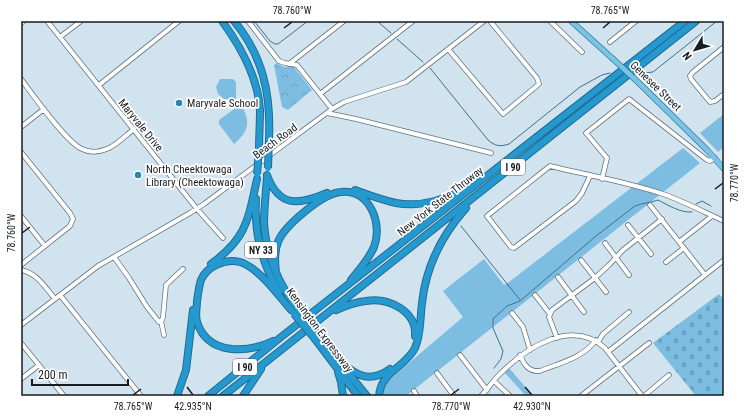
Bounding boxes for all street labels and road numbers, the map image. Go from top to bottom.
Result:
street label: Genesee Street [627,59,684,114]
street label: Maryvale Drive [116,96,166,154]
street label: Beach Road [251,121,300,162]
road number: I 90 [501,159,525,175]
street label: New York State Thruway [395,164,486,239]
road number: NY 33 [245,242,277,258]
street label: Kensington Expressway [284,286,356,375]
road number: I 90 [233,359,257,375]

